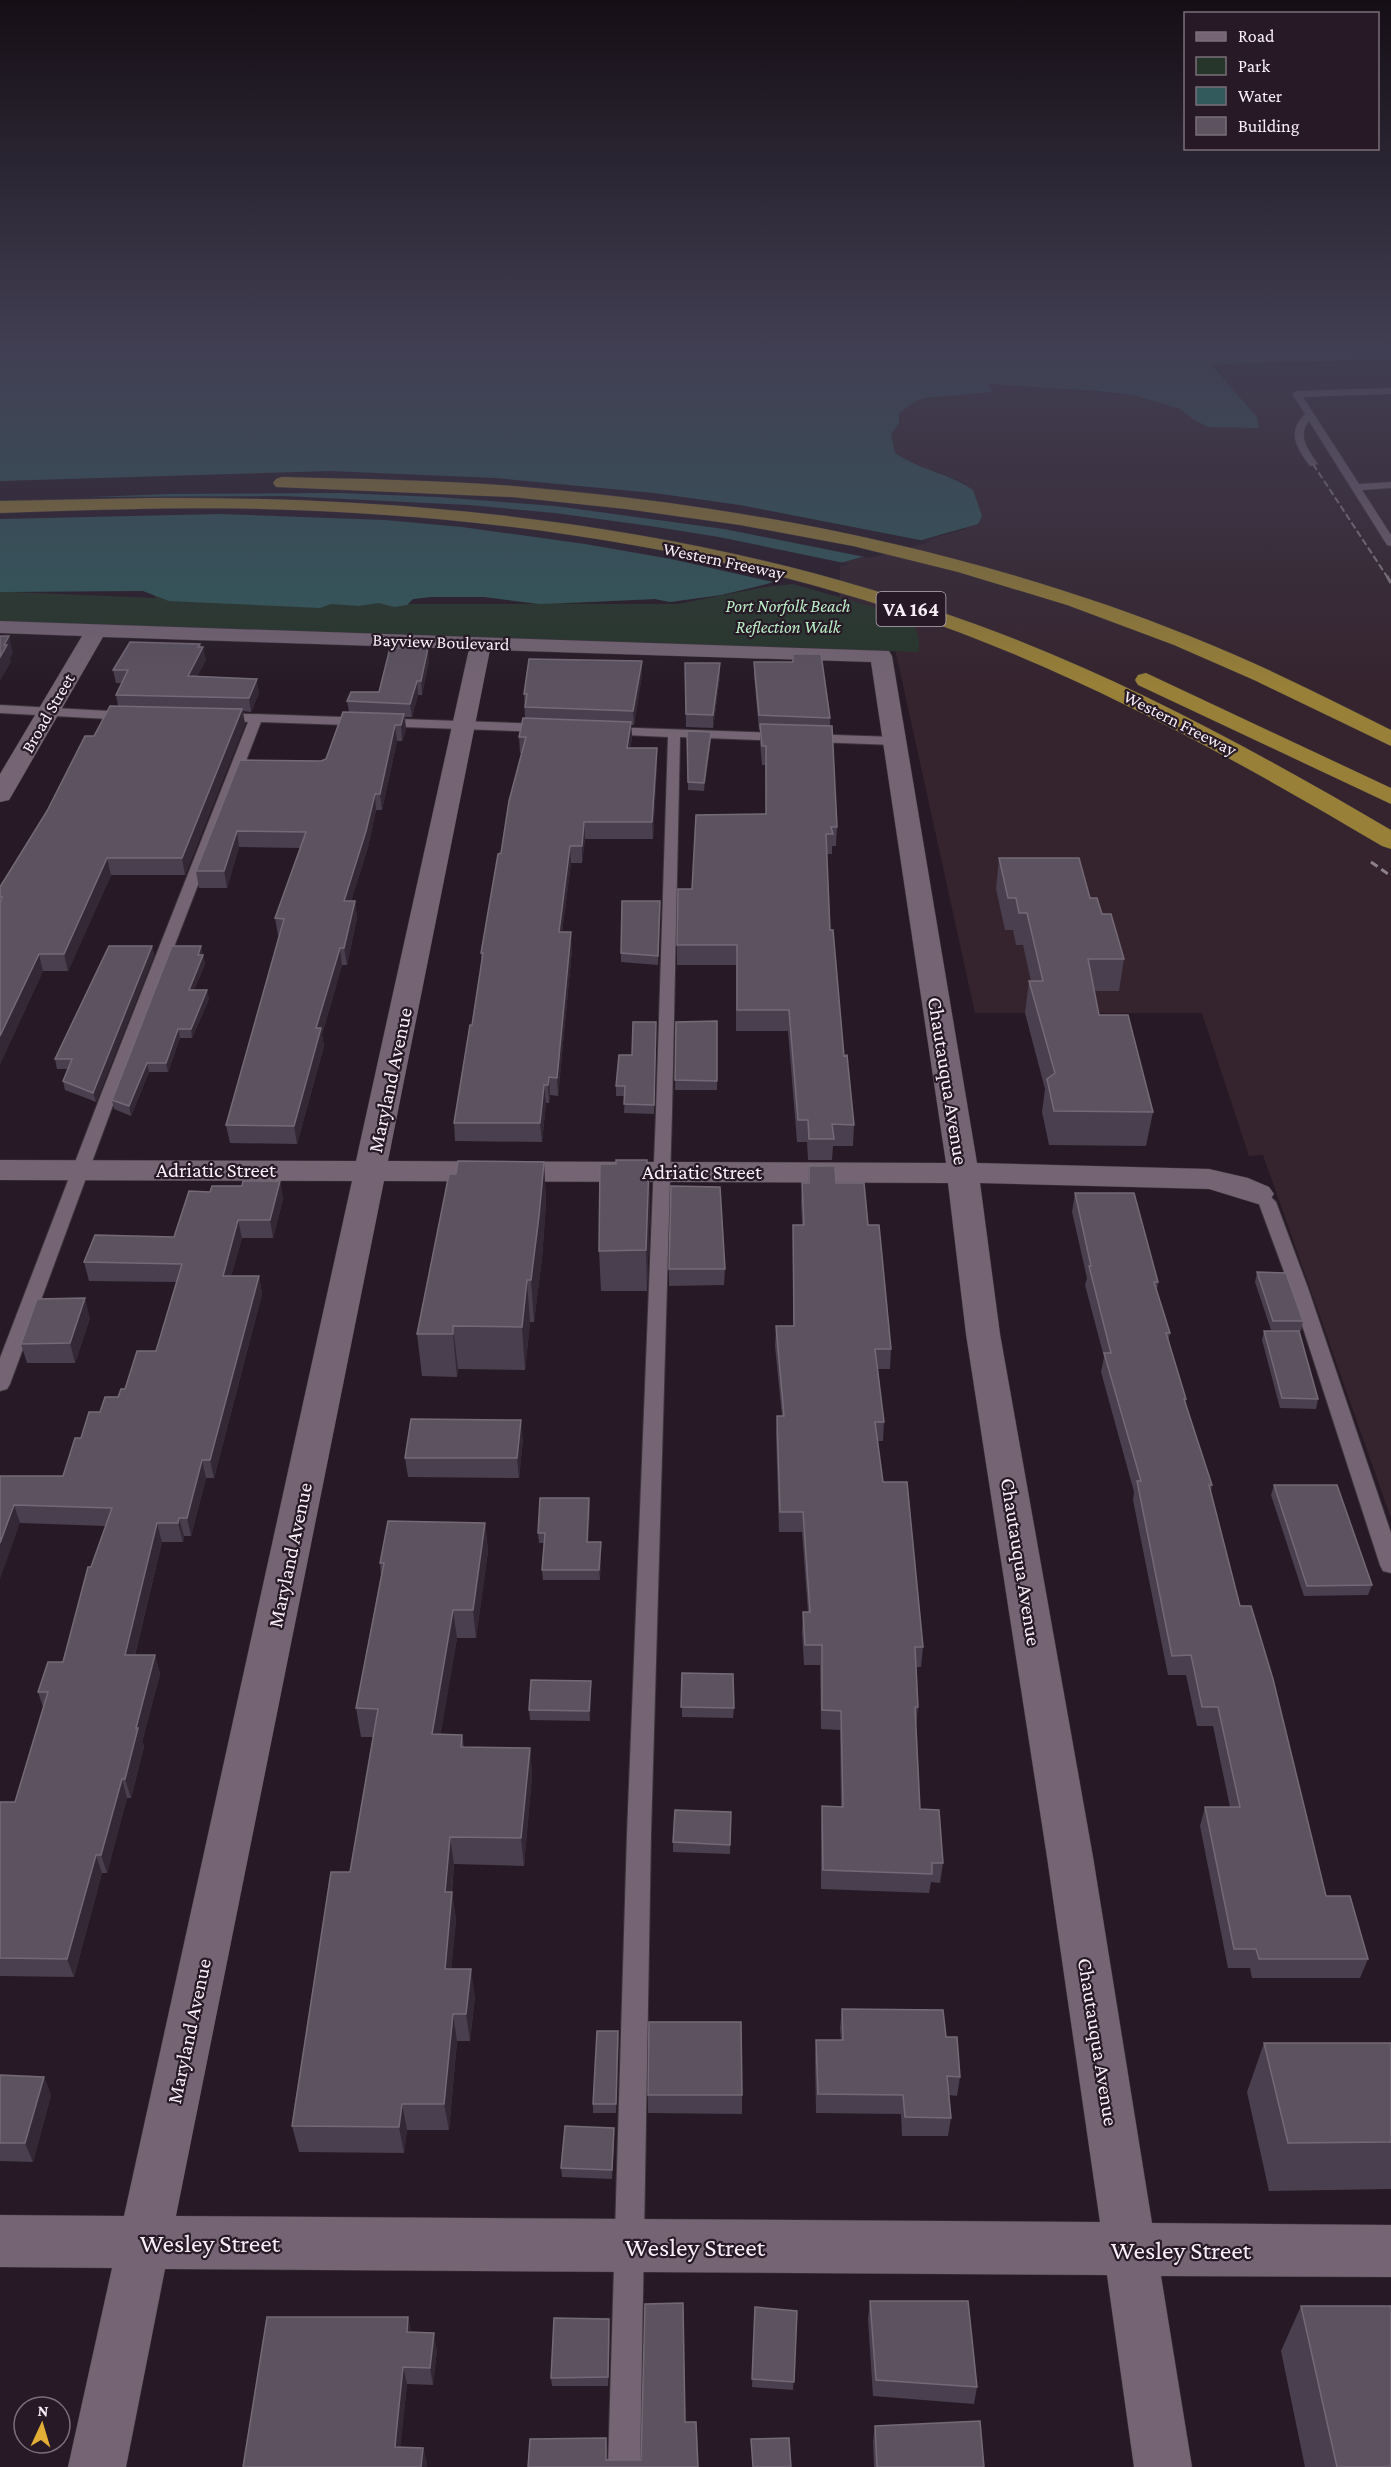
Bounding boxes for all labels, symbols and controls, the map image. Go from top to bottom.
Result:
legend [1184,12,1379,150]
text: Road [1238,26,1275,46]
text: Park [1238,56,1270,76]
text: Water [1238,86,1283,106]
text: Building [1238,116,1300,136]
street label: Western Freeway [661,538,787,584]
road number: VA 164 [876,592,946,626]
park label: Port Norfolk Beach Reflection Walk [726,596,851,637]
street label: Bayview Boulevard [372,630,510,654]
street label: Broad Street [17,669,79,756]
street label: Western Freeway [1120,686,1240,760]
street label: Chautauqua Avenue [923,995,973,1167]
street label: Maryland Avenue [363,1005,417,1155]
street label: Adriatic Street [156,1158,277,1182]
street label: Adriatic Street [642,1160,763,1184]
street label: Chautauqua Avenue [996,1476,1046,1648]
street label: Maryland Avenue [263,1480,317,1630]
street label: Maryland Avenue [162,1956,216,2106]
street label: Chautauqua Avenue [1073,1956,1123,2128]
street label: Wesley Street [140,2229,281,2258]
street label: Wesley Street [625,2233,766,2262]
street label: Wesley Street [1111,2236,1252,2265]
north arrow [12,2395,72,2455]
text: N [37,2402,49,2419]

